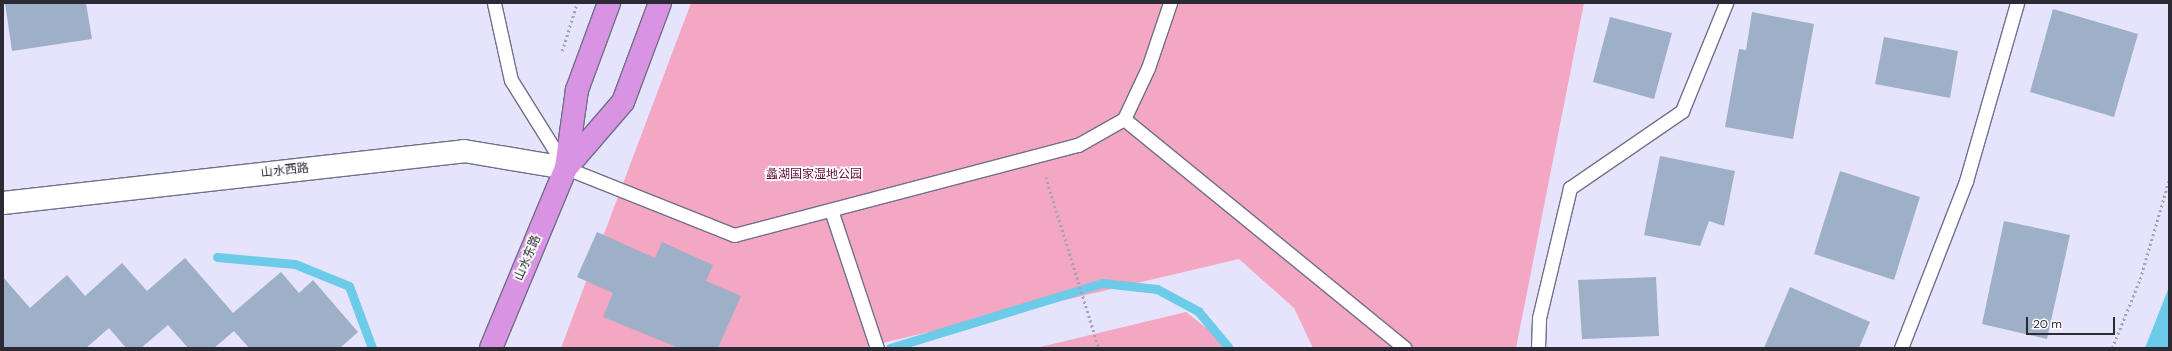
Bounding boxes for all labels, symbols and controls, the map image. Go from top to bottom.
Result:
street label: 山水西路 [260,161,310,181]
park label: 蠡湖国家湿地公园 [766,168,862,182]
street label: 山水东路 [512,233,544,283]
scale bar [2028,309,2117,335]
text: 20 m [2033,316,2062,332]

